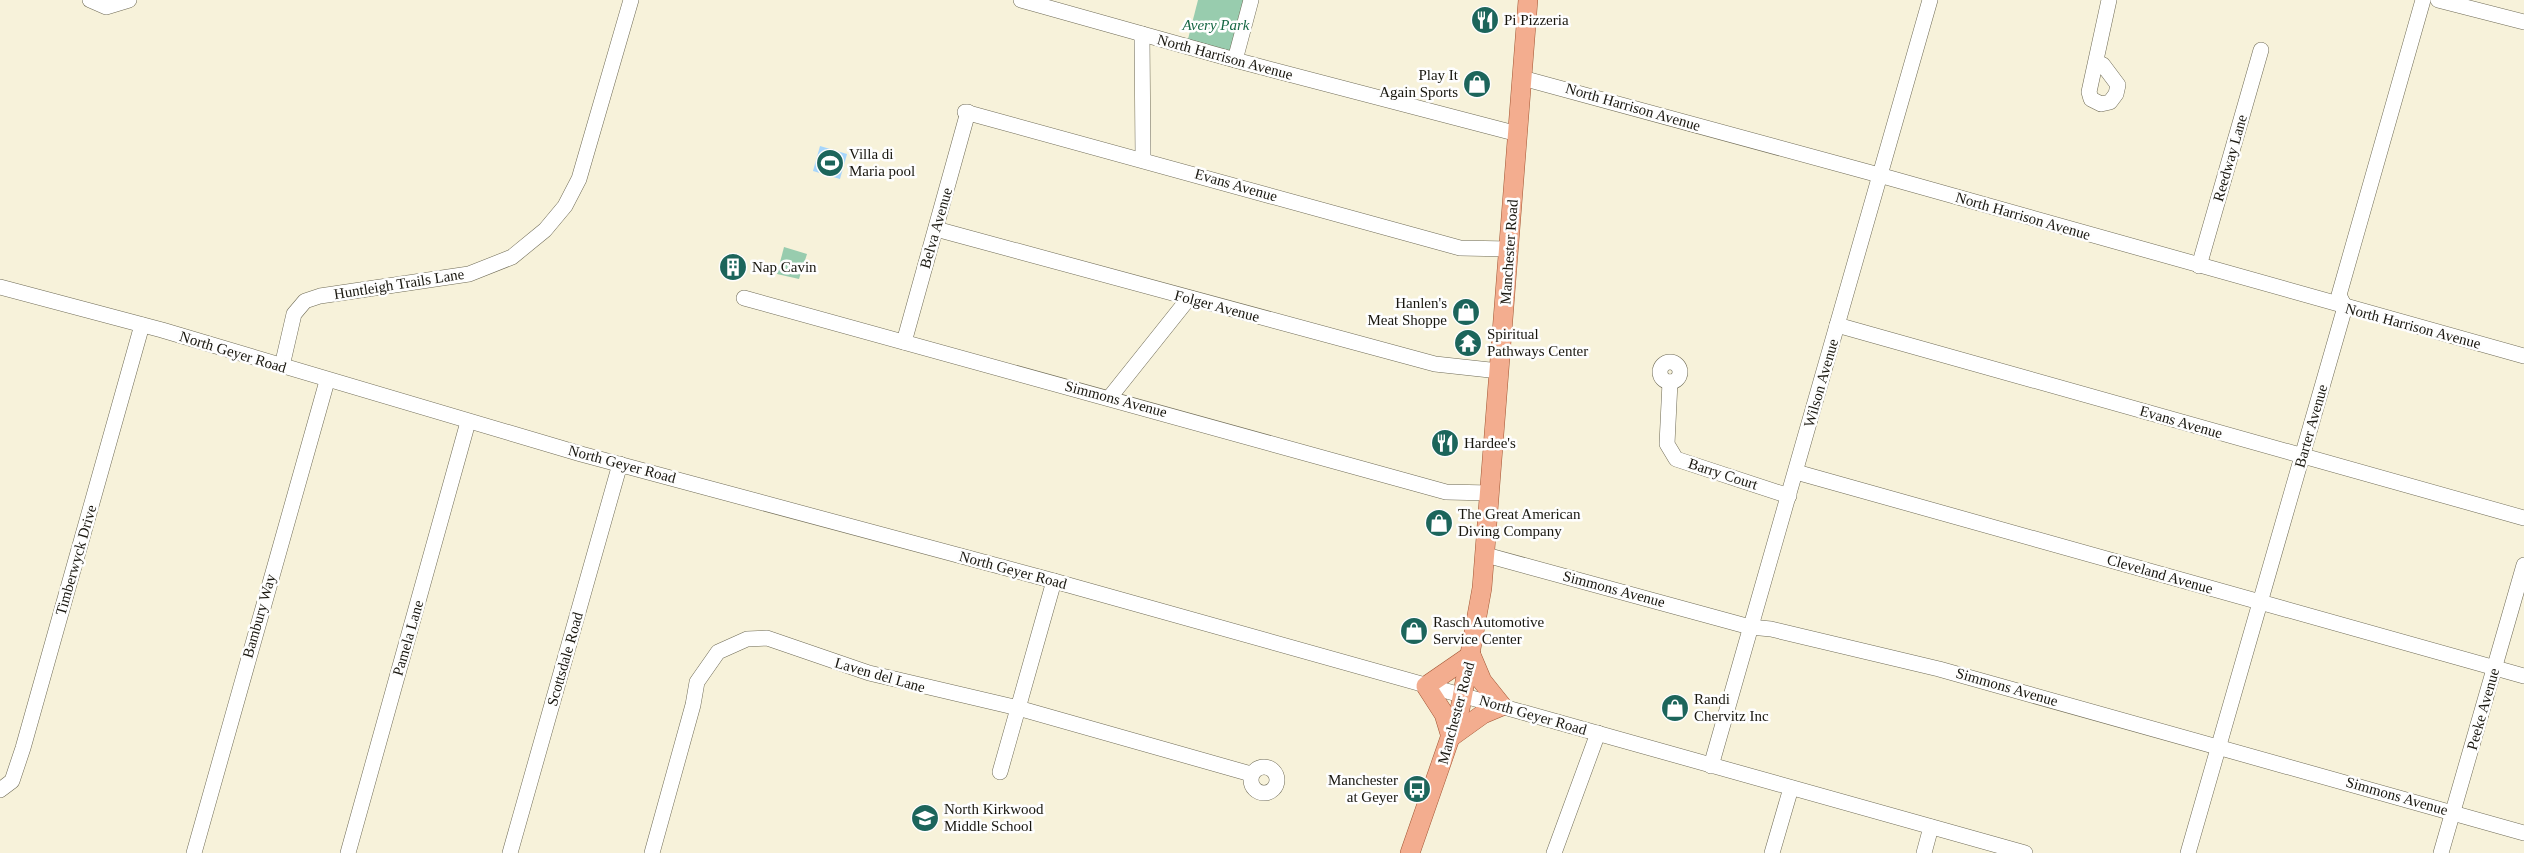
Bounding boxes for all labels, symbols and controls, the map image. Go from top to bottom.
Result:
restaurant icon: Pi Pizzeria [1470,5,1500,35]
place label: Pi Pizzeria [1504,12,1569,28]
park label: Avery Park [1181,17,1250,33]
street label: North Harrison Avenue [1155,31,1295,83]
place label: Play It Again Sports [1379,67,1459,100]
shop icon: Play It Again Sports [1462,69,1492,99]
street label: North Harrison Avenue [1564,80,1703,134]
street label: Reedway Lane [2210,112,2250,203]
place label: Villa di Maria pool [849,146,915,179]
sports icon: Villa di Maria pool [815,148,845,178]
street label: Evans Avenue [1193,166,1279,205]
street label: Belva Avenue [917,185,955,270]
street label: North Harrison Avenue [1954,189,2093,243]
street label: Manchester Road [1497,198,1521,305]
building icon: Nap Cavin [718,252,748,282]
place label: Nap Cavin [752,259,817,275]
street label: Huntleigh Trails Lane [333,266,466,302]
street label: Folger Avenue [1173,287,1262,325]
place label: Hanlen's Meat Shoppe [1367,295,1447,328]
shop icon: Hanlen's Meat Shoppe [1451,297,1481,327]
street label: North Harrison Avenue [2343,300,2483,352]
place label: Spiritual Pathways Center [1487,326,1588,359]
street label: North Geyer Road [178,328,289,376]
temple icon: Spiritual Pathways Center [1453,328,1483,358]
street label: Wilson Avenue [1801,337,1841,429]
street label: Simmons Avenue [1063,378,1169,420]
street label: Barter Avenue [2291,382,2331,470]
street label: Evans Avenue [2138,403,2224,442]
restaurant icon: Hardee's [1430,428,1460,458]
place label: Hardee's [1464,435,1516,451]
street label: North Geyer Road [566,442,678,486]
street label: Barry Court [1686,455,1761,493]
street label: Timberwyck Drive [53,503,99,617]
place label: The Great American Diving Company [1458,506,1581,539]
shop icon: The Great American Diving Company [1424,508,1454,538]
street label: North Geyer Road [957,548,1069,592]
street label: Cleveland Avenue [2105,551,2215,597]
street label: Simmons Avenue [1561,568,1667,610]
street label: Bambury Way [239,572,279,660]
street label: Pamela Lane [390,598,427,678]
street label: Scottsdale Road [544,610,586,708]
place label: Rasch Automotive Service Center [1433,614,1545,647]
shop icon: Rasch Automotive Service Center [1399,616,1429,646]
street label: Laven del Lane [833,654,927,696]
street label: Manchester Road [1435,660,1477,766]
street label: Simmons Avenue [1954,665,2060,709]
street label: Peeke Avenue [2464,666,2502,752]
place label: Randi Chervitz Inc [1694,691,1769,724]
street label: North Geyer Road [1478,692,1589,738]
shop icon: Randi Chervitz Inc [1660,693,1690,723]
place label: Manchester at Geyer [1328,772,1398,805]
bus stop icon: Manchester at Geyer [1402,774,1432,804]
street label: Simmons Avenue [2344,774,2450,818]
place label: North Kirkwood Middle School [944,801,1044,834]
school or university icon: North Kirkwood Middle School [910,803,940,833]

